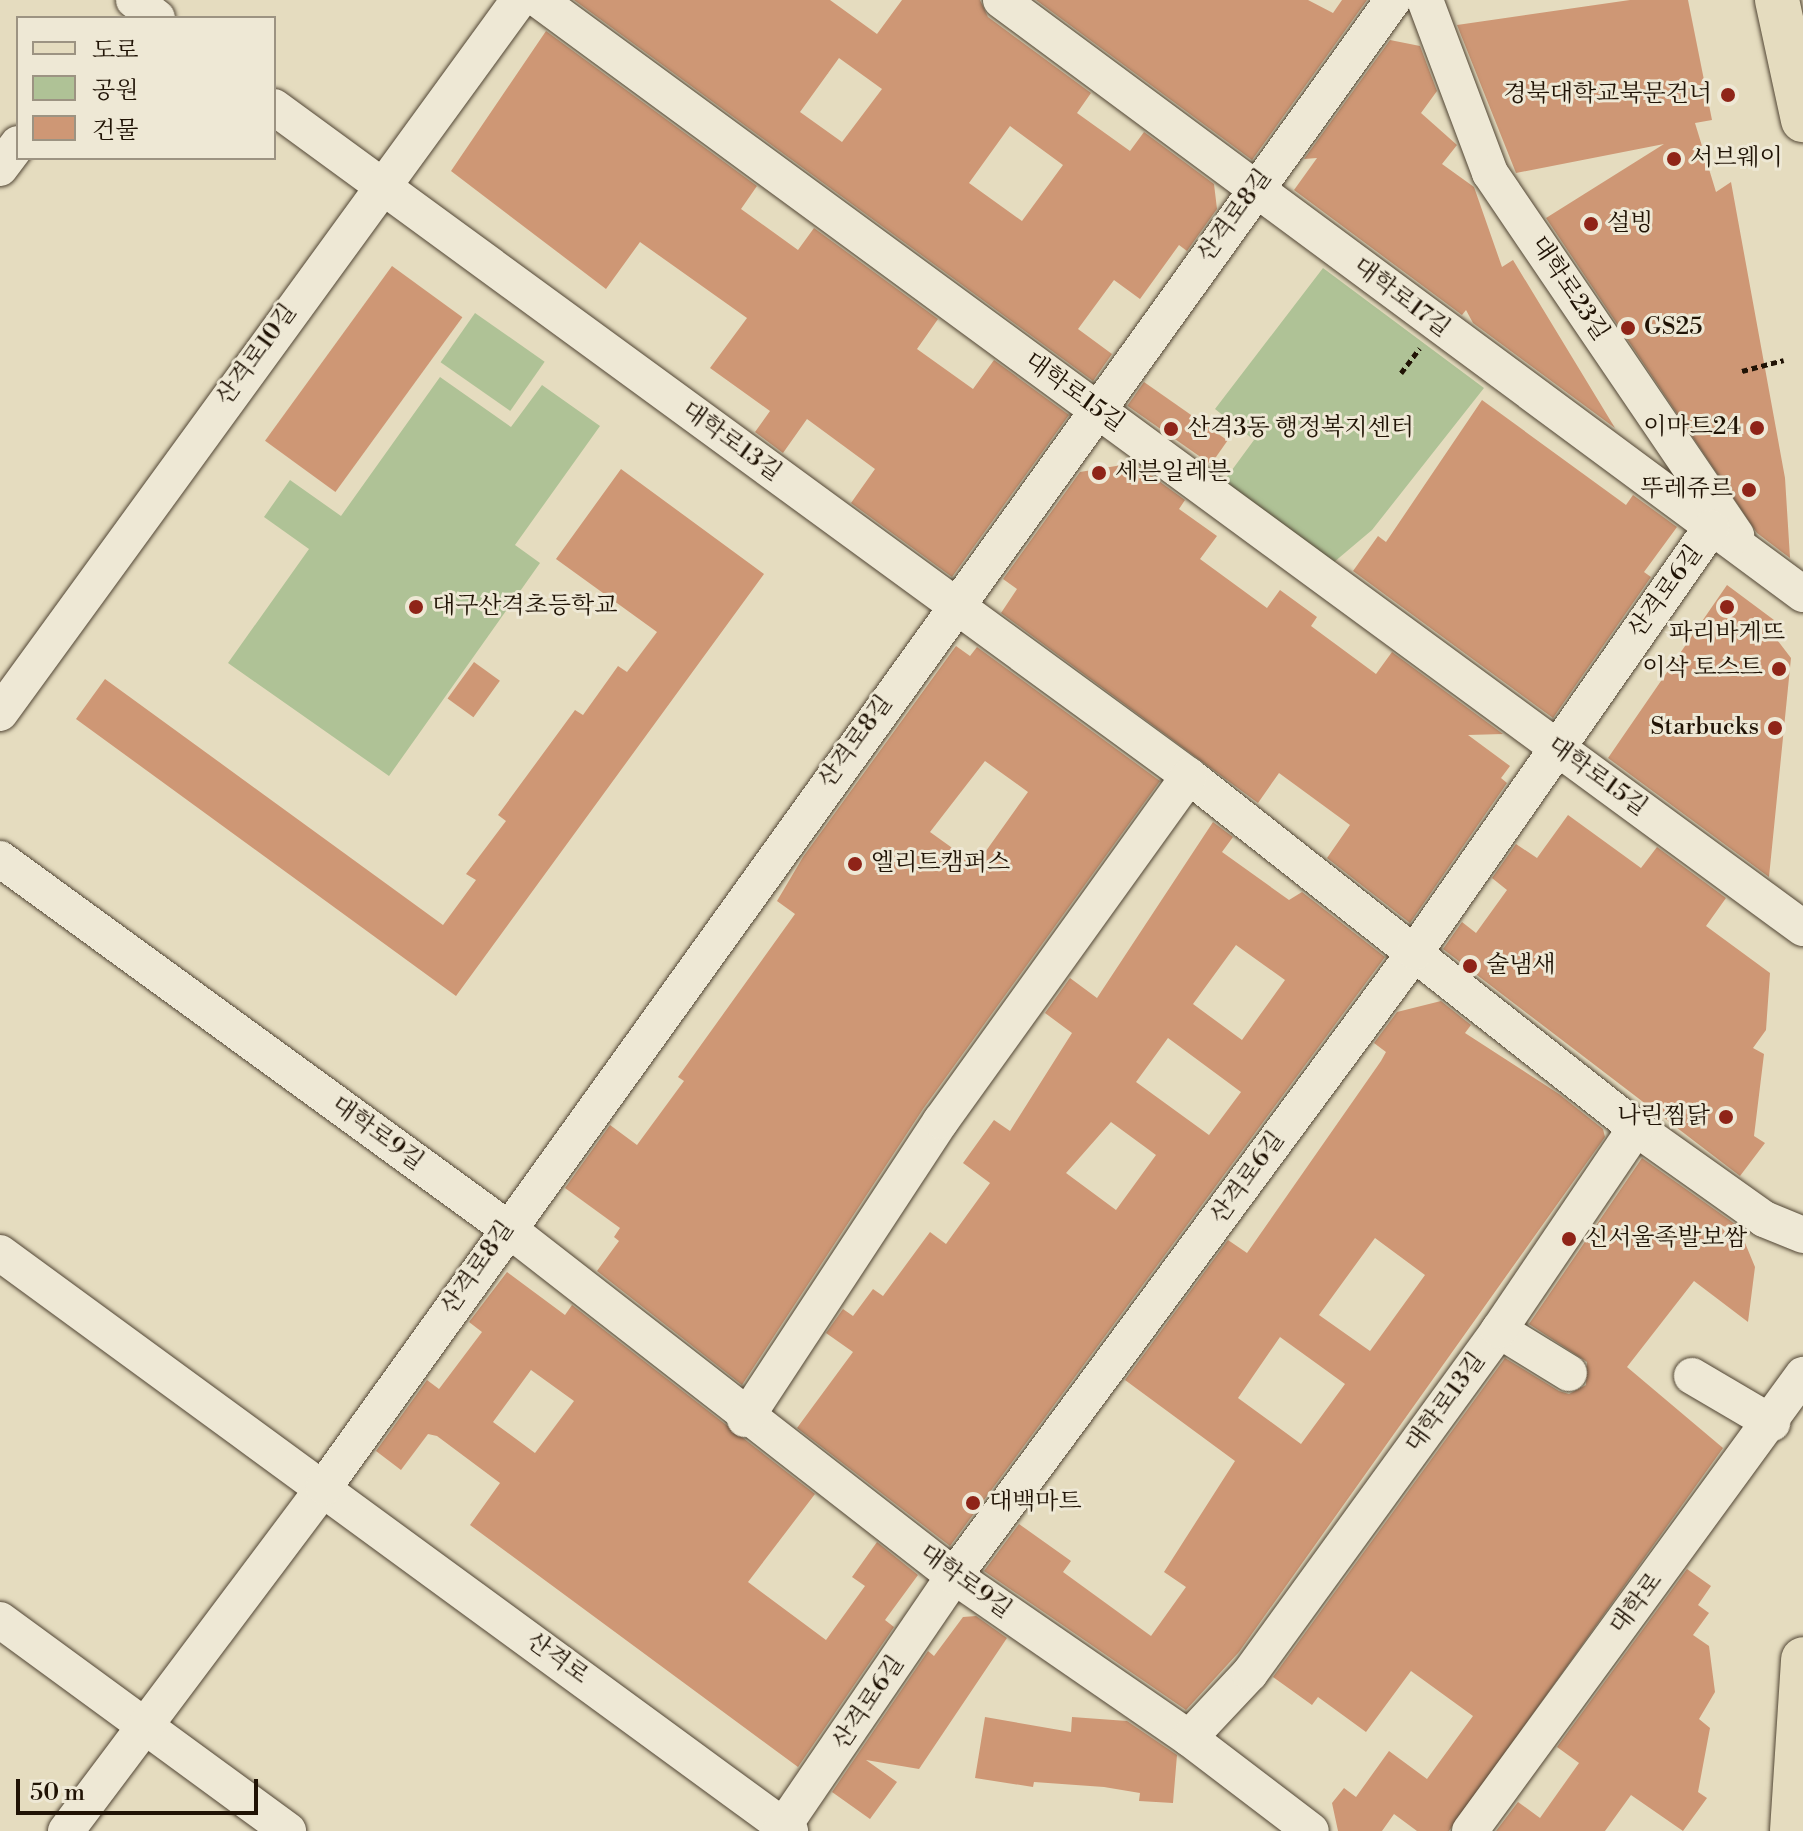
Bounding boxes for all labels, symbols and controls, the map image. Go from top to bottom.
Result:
legend [16,16,276,160]
text: 도로 [92,36,138,66]
text: 공원 [92,76,138,106]
place label: 경북대학교북문건너 [1503,81,1712,109]
marker: 경북대학교북문건너 [1719,86,1737,104]
text: 건물 [92,116,138,146]
place label: 서브웨이 [1690,145,1783,173]
marker: 서브웨이 [1665,150,1683,168]
street label: 산격로8길 [1192,164,1278,268]
place label: 설빙 [1607,210,1653,238]
marker: 설빙 [1582,215,1600,233]
street label: 대학로23길 [1524,231,1614,347]
street label: 대학로17길 [1347,252,1455,344]
street label: 산격로10길 [211,299,303,411]
place label: GS25 [1644,314,1702,342]
marker: GS25 [1619,319,1637,337]
street label: 대학로15길 [1018,347,1130,439]
street label: 대학로13길 [675,396,787,488]
place label: 이마트24 [1643,414,1741,442]
place label: 산격3동 행정복지센터 [1187,415,1414,443]
marker: 이마트24 [1748,419,1766,437]
marker: 산격3동 행정복지센터 [1162,420,1180,438]
place label: 세븐일레븐 [1115,459,1231,487]
marker: 세븐일레븐 [1090,464,1108,482]
place label: 뚜레쥬르 [1640,476,1733,504]
marker: 뚜레쥬르 [1740,481,1758,499]
street label: 산격로6길 [1623,540,1709,644]
place label: 대구산격초등학교 [432,593,617,621]
marker: 대구산격초등학교 [407,598,425,616]
marker: 파리바게뜨 [1718,598,1736,616]
place label: 파리바게뜨 [1669,620,1785,648]
place label: 이삭 토스트 [1642,655,1763,683]
marker: 이삭 토스트 [1770,660,1788,678]
street label: 산격로8길 [813,690,899,794]
place label: Starbucks [1651,714,1759,742]
marker: Starbucks [1766,719,1784,737]
street label: 대학로15길 [1541,731,1653,823]
place label: 엘리트캠퍼스 [871,850,1010,878]
marker: 엘리트캠퍼스 [846,855,864,873]
place label: 술냄새 [1486,952,1556,980]
marker: 술냄새 [1461,957,1479,975]
street label: 대학로9길 [325,1091,429,1177]
place label: 나린찜닭 [1617,1103,1710,1131]
marker: 나린찜닭 [1717,1108,1735,1126]
street label: 산격로6길 [1205,1126,1291,1230]
street label: 산격로8길 [435,1216,521,1320]
place label: 신서울족발보쌈 [1585,1225,1747,1253]
marker: 신서울족발보쌈 [1560,1230,1578,1248]
street label: 대학로13길 [1400,1347,1492,1459]
place label: 대백마트 [989,1489,1082,1517]
marker: 대백마트 [964,1494,982,1512]
street label: 대학로9길 [913,1539,1017,1625]
street label: 대학로 [1605,1568,1669,1640]
street label: 산격로 [520,1627,594,1691]
street label: 산격로6길 [827,1650,911,1756]
scale bar [20,1763,262,1813]
text: 50 m [30,1778,85,1808]

